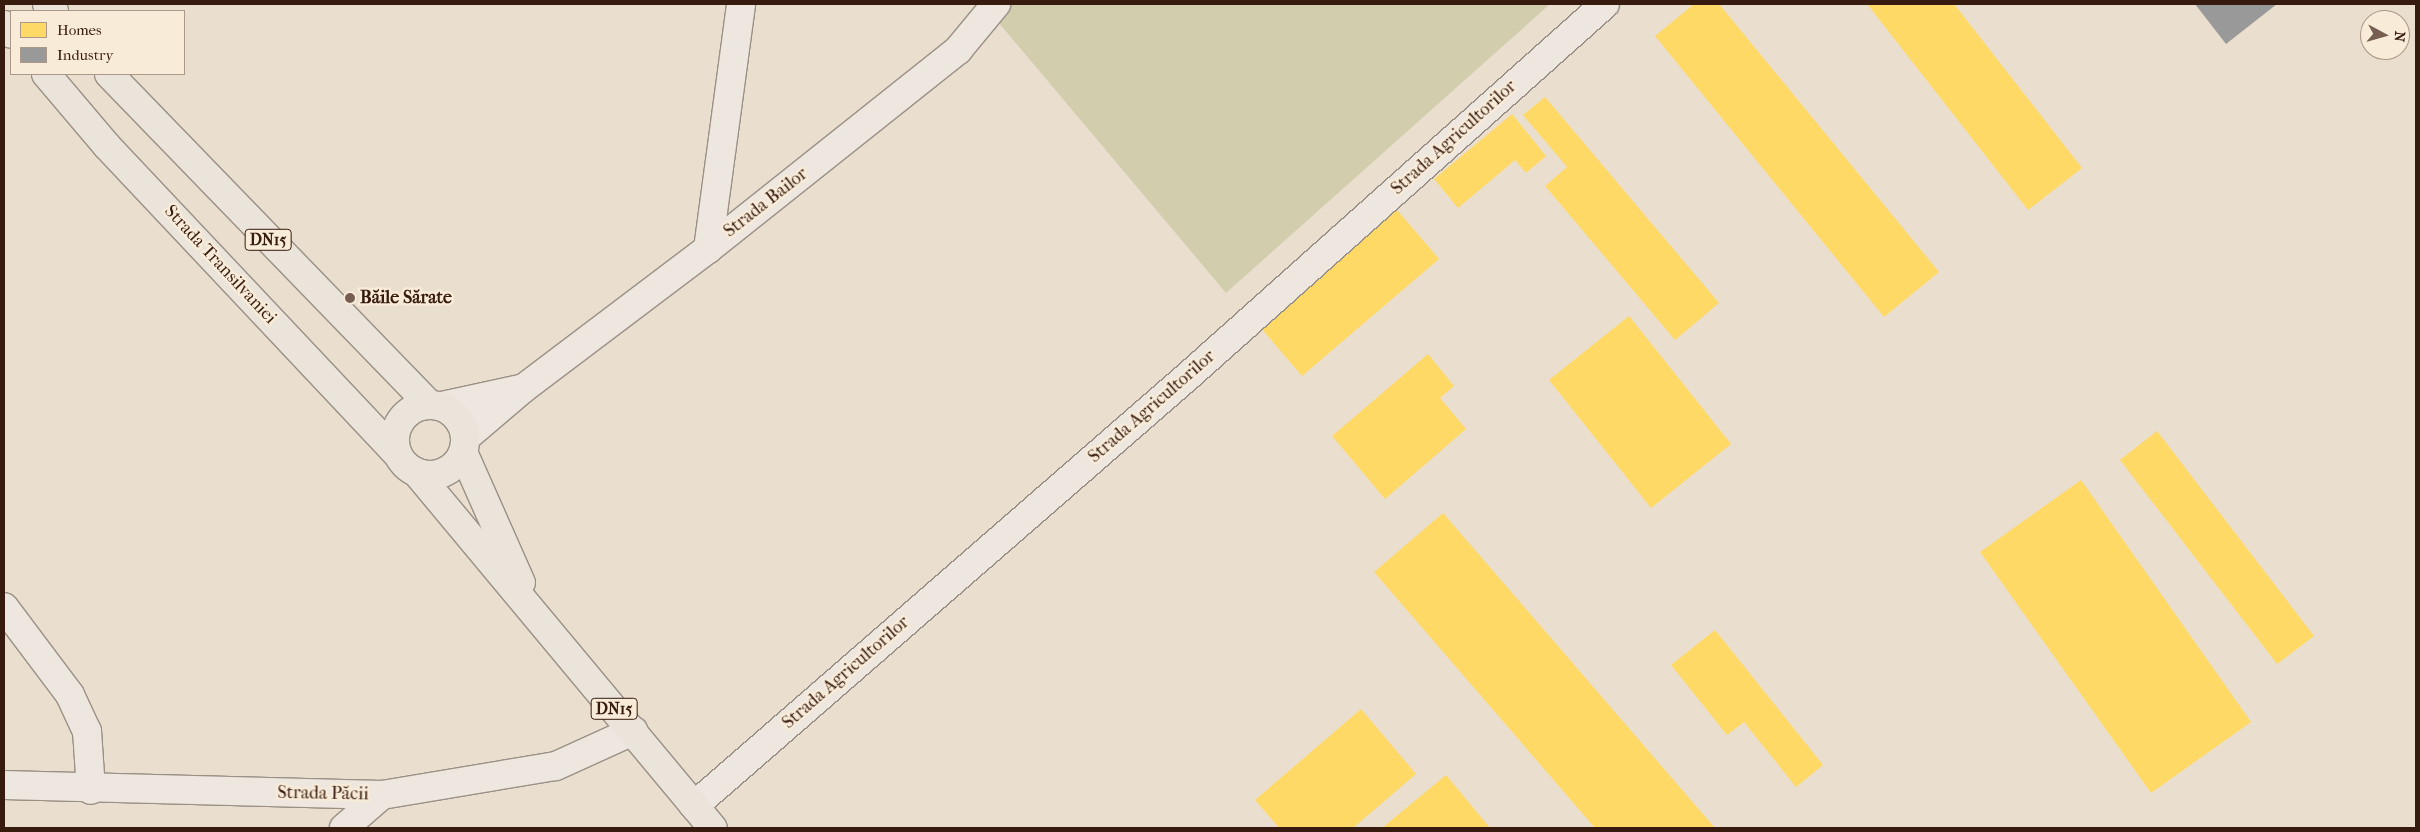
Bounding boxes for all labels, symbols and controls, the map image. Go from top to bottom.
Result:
legend [10,10,185,75]
north arrow [2360,10,2410,60]
text: Homes [57,21,102,39]
text: N [2390,30,2408,43]
text: Industry [57,46,113,64]
street label: Strada Agricultorilor [1387,76,1521,200]
street label: Strada Bailor [720,164,812,242]
street label: Strada Transilvaniei [159,201,281,329]
road number: DN15 [244,226,292,254]
place label: Băile Sărate [360,287,452,309]
marker: Băile Sărate [344,292,356,304]
street label: Strada Agricultorilor [1084,346,1220,468]
street label: Strada Agricultorilor [778,612,914,734]
road number: DN15 [590,696,638,722]
street label: Strada Păcii [277,782,369,806]

